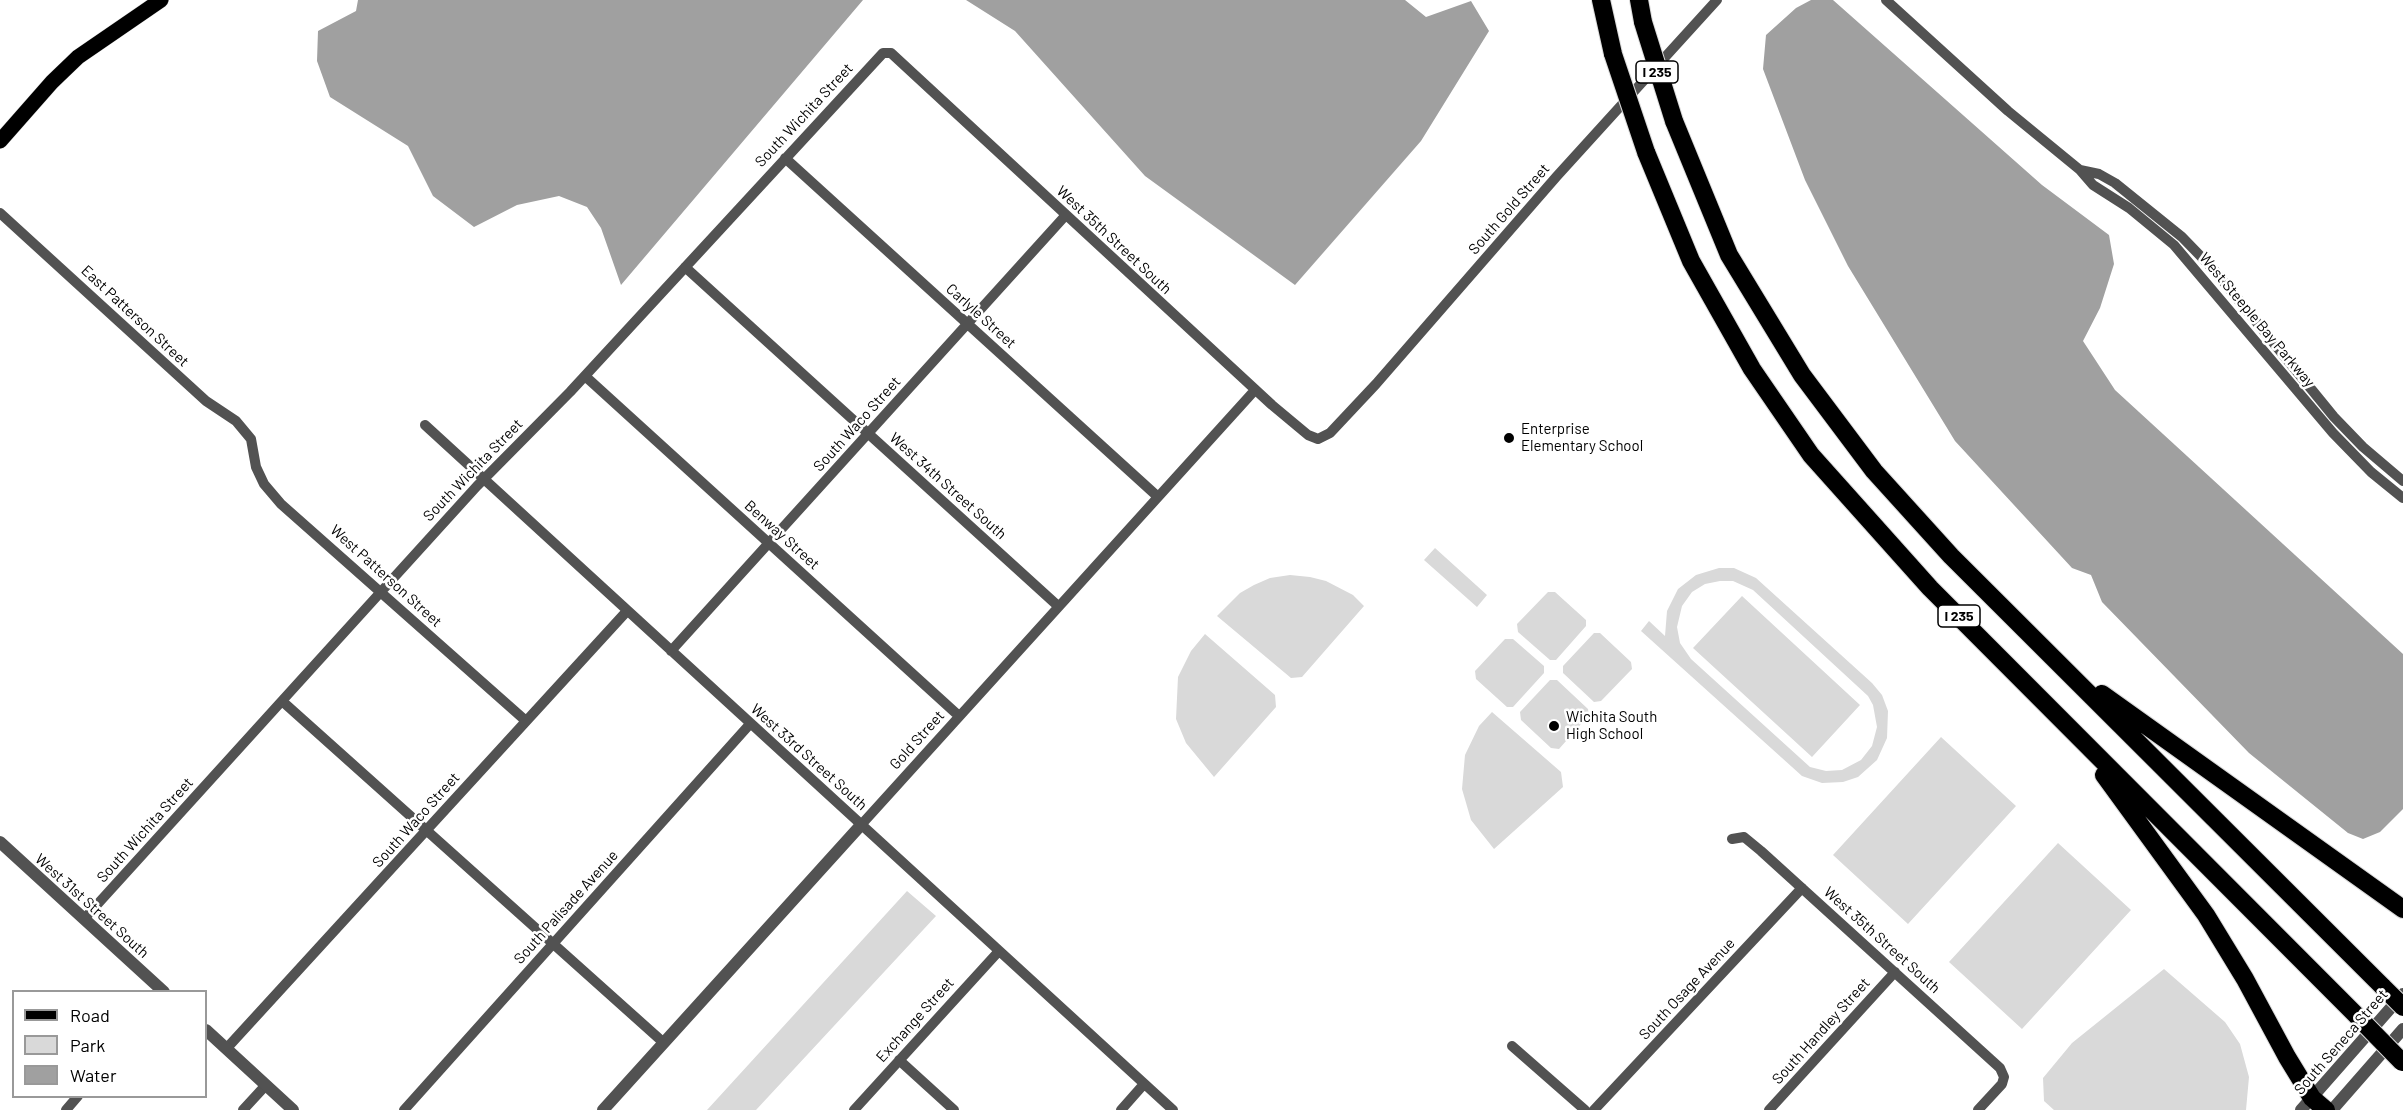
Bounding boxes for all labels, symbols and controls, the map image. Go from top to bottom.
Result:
street label: South Wichita Street [751,59,857,171]
road number: I 235 [1636,61,1678,83]
street label: South Gold Street [1465,160,1553,258]
street label: West 35th Street South [1053,182,1175,298]
street label: West Steeple Bay Parkway [2195,249,2319,391]
street label: East Patterson Street [78,262,192,370]
street label: Carlyle Street [942,280,1020,352]
street label: South Waco Street [810,373,904,475]
street label: South Wichita Street [420,415,526,525]
place label: Enterprise Elementary School [1521,420,1643,455]
street label: West 34th Street South [886,429,1010,543]
marker: Enterprise Elementary School [1502,431,1516,445]
street label: Benway Street [741,497,823,573]
street label: West Patterson Street [326,521,446,631]
road number: I 235 [1938,605,1980,627]
street label: West 33rd Street South [747,700,871,814]
street label: Gold Street [886,707,948,773]
place label: Wichita South High School [1566,708,1657,743]
marker: Wichita South High School [1547,719,1561,733]
street label: South Waco Street [369,769,463,871]
street label: South Wichita Street [93,774,197,886]
street label: South Palisade Avenue [510,846,622,968]
street label: West 31st Street South [31,850,153,962]
street label: West 35th Street South [1820,883,1944,997]
street label: South Osage Avenue [1635,934,1739,1044]
street label: Exchange Street [872,974,958,1066]
street label: South Handley Street [1768,974,1874,1088]
street label: South Seneca Street [2290,986,2392,1098]
legend [12,990,207,1098]
text: Road [70,1004,110,1026]
text: Park [70,1034,105,1056]
text: Water [70,1064,117,1086]

